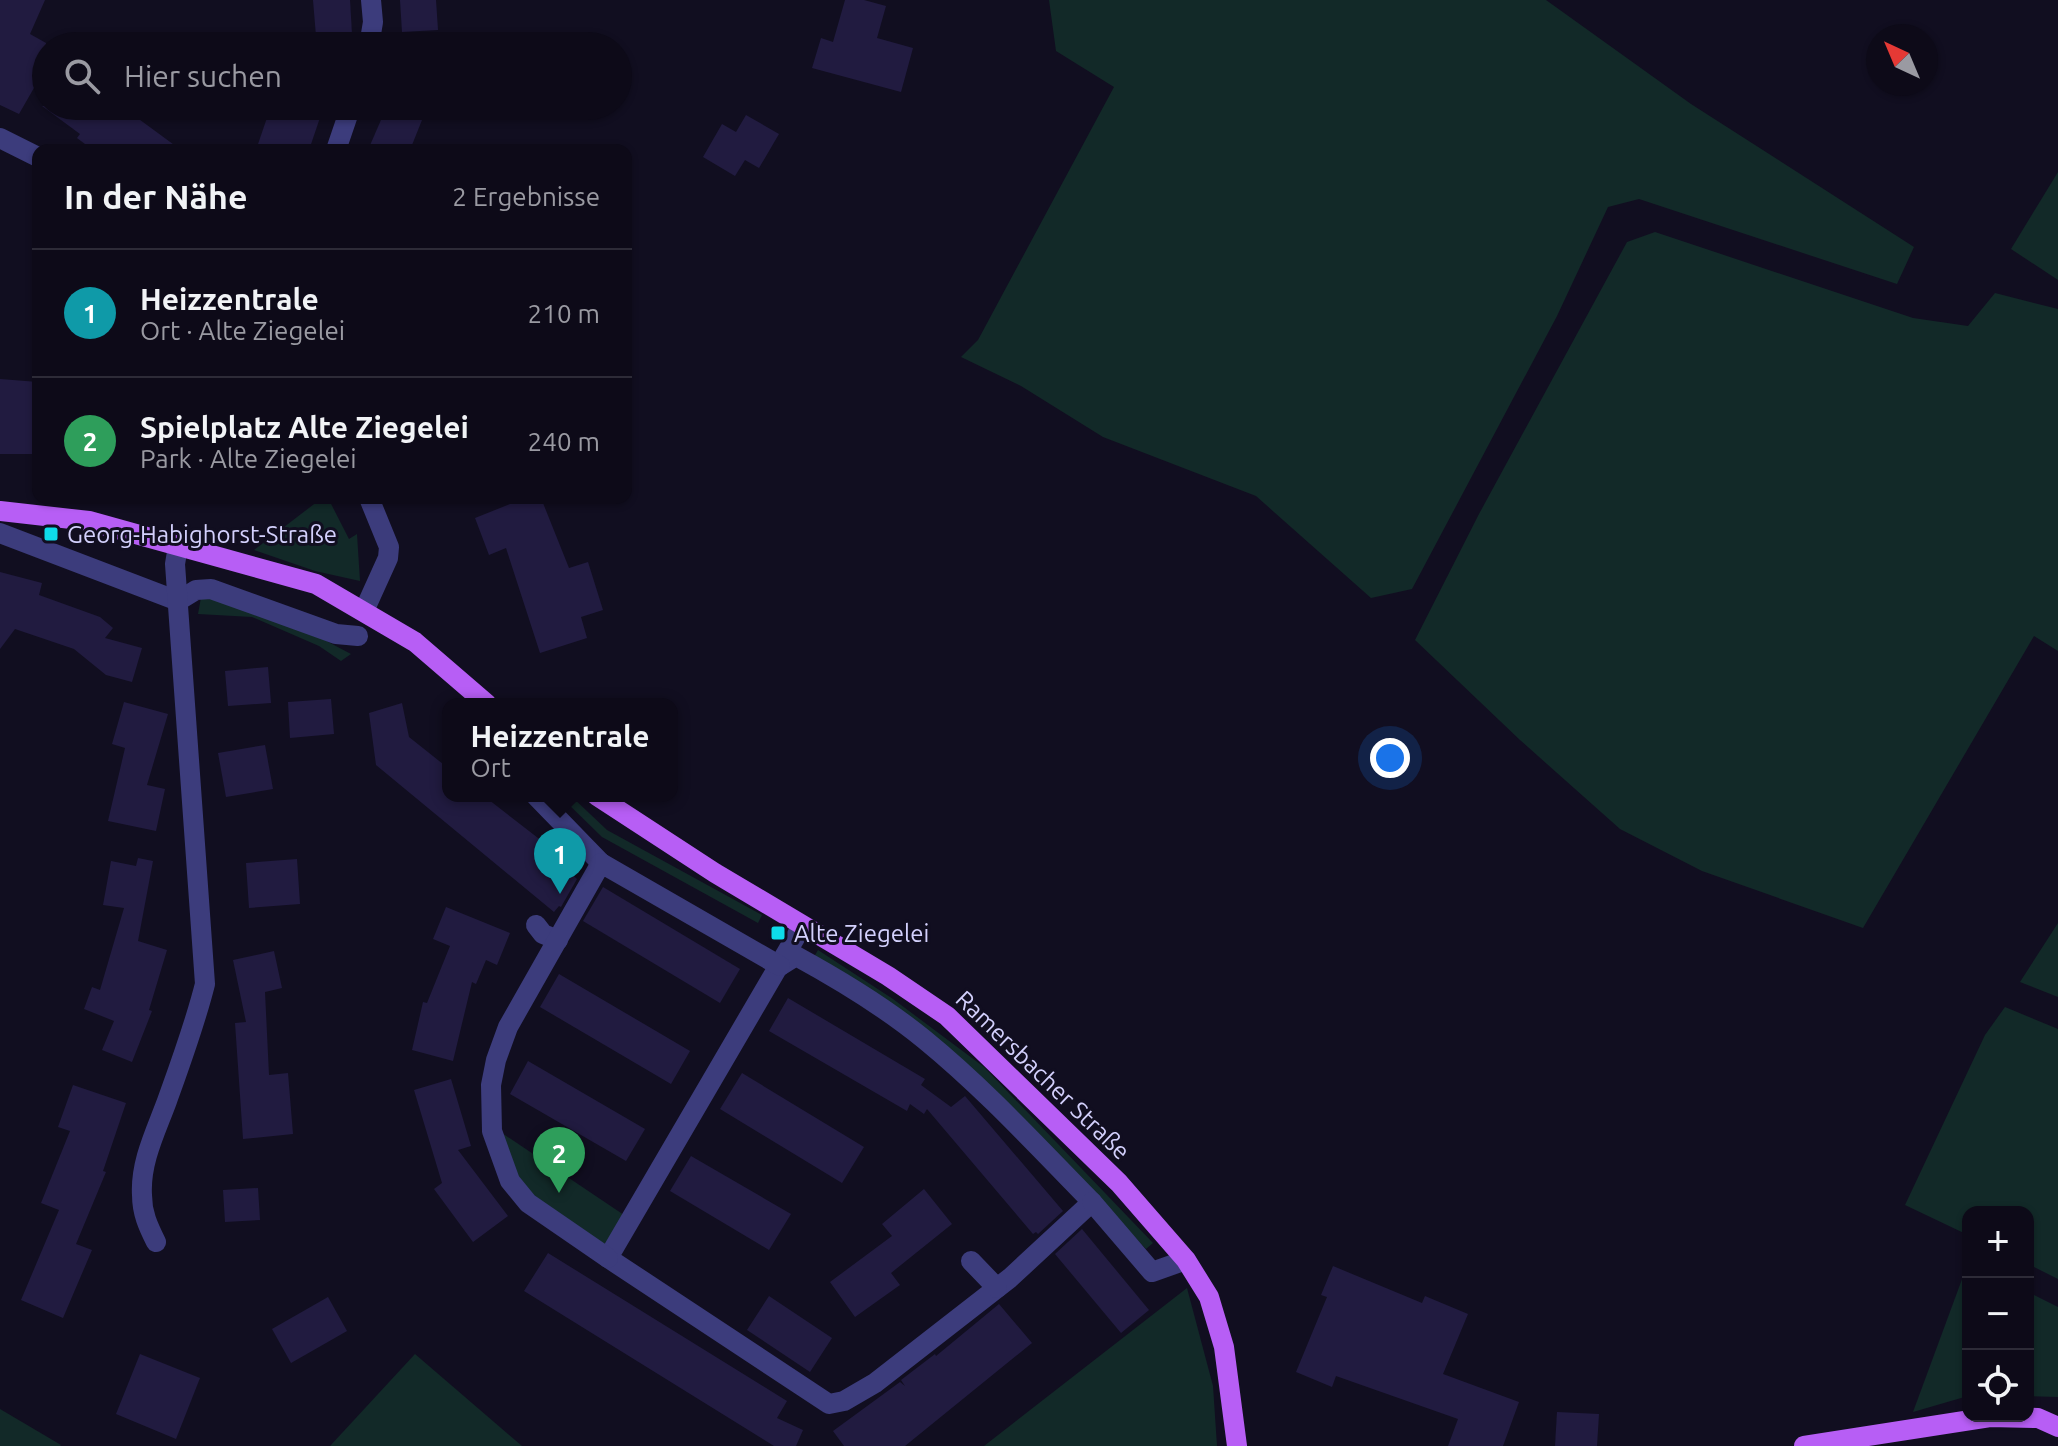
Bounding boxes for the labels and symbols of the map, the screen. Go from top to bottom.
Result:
north arrow [1866,24,1938,96]
place label: Georg-Habighorst-Straße [67,521,337,548]
marker: Georg-Habighorst-Straße [42,525,60,543]
your location [1370,738,1410,778]
pin: 1 [534,828,586,894]
place label: Alte Ziegelei [794,920,929,947]
marker: Alte Ziegelei [769,924,787,942]
street label: Ramersbacher Straße [951,985,1135,1165]
pin: 2 [533,1127,585,1193]

